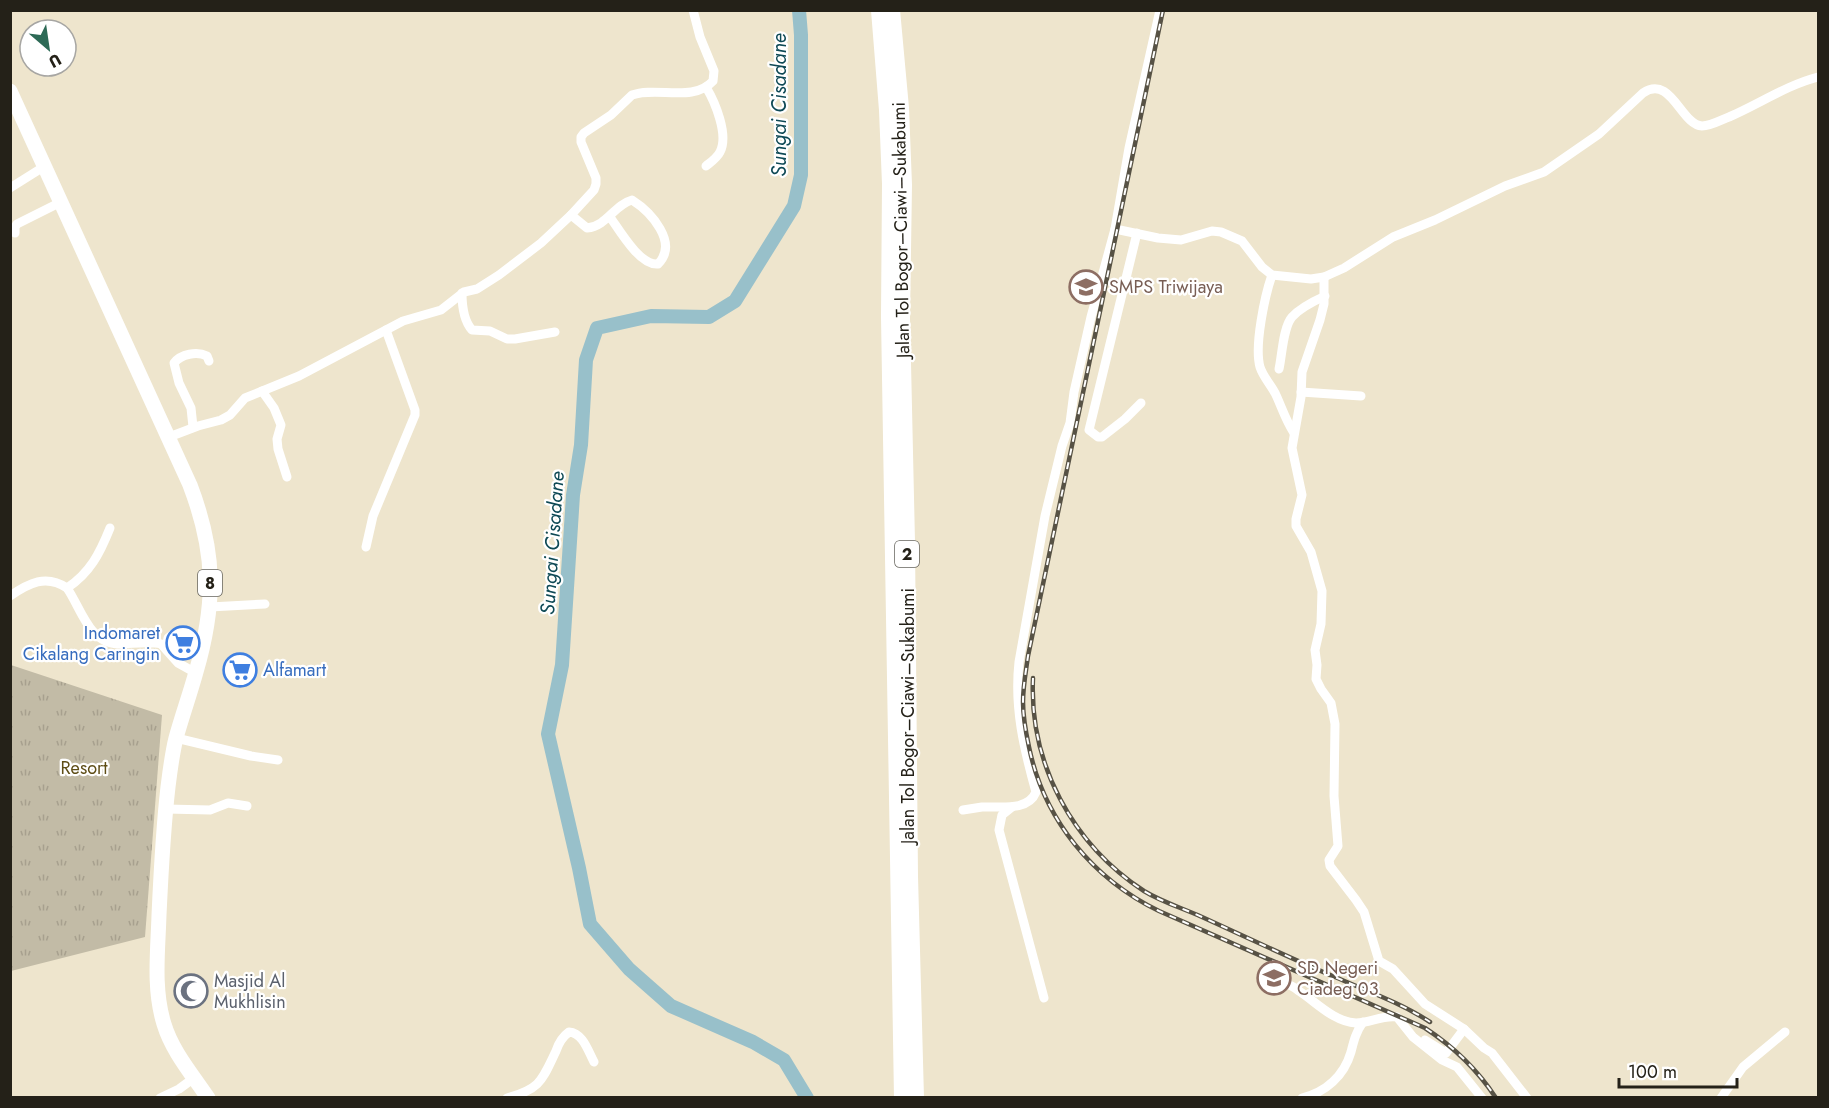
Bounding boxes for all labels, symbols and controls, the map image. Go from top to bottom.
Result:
north arrow [18,18,78,78]
water label: Sungai Cisadane [765,33,794,177]
text: U [45,48,66,73]
street label: Jalan Tol Bogor–Ciawi–Sukabumi [886,102,916,360]
school or university icon: SMPS Triwijaya [1068,269,1104,305]
place label: SMPS Triwijaya [1109,274,1223,300]
water label: Sungai Cisadane [533,470,572,616]
road number: 2 [895,541,919,567]
road number: 8 [198,570,222,596]
street label: Jalan Tol Bogor–Ciawi–Sukabumi [895,588,921,846]
place label: Indomaret Cikalang Caringin [23,620,161,667]
supermarket icon: Indomaret Cikalang Caringin [165,625,201,661]
supermarket icon: Alfamart [222,652,258,688]
place label: Alfamart [263,657,327,683]
park label: Resort [61,755,108,781]
place label: SD Negeri Ciadeg 03 [1297,955,1379,1002]
school or university icon: SD Negeri Ciadeg 03 [1256,960,1292,996]
place label: Masjid Al Mukhlisin [214,968,286,1015]
mosque icon: Masjid Al Mukhlisin [173,973,209,1009]
scale bar [1619,1051,1738,1089]
text: 100 m [1628,1059,1677,1085]

